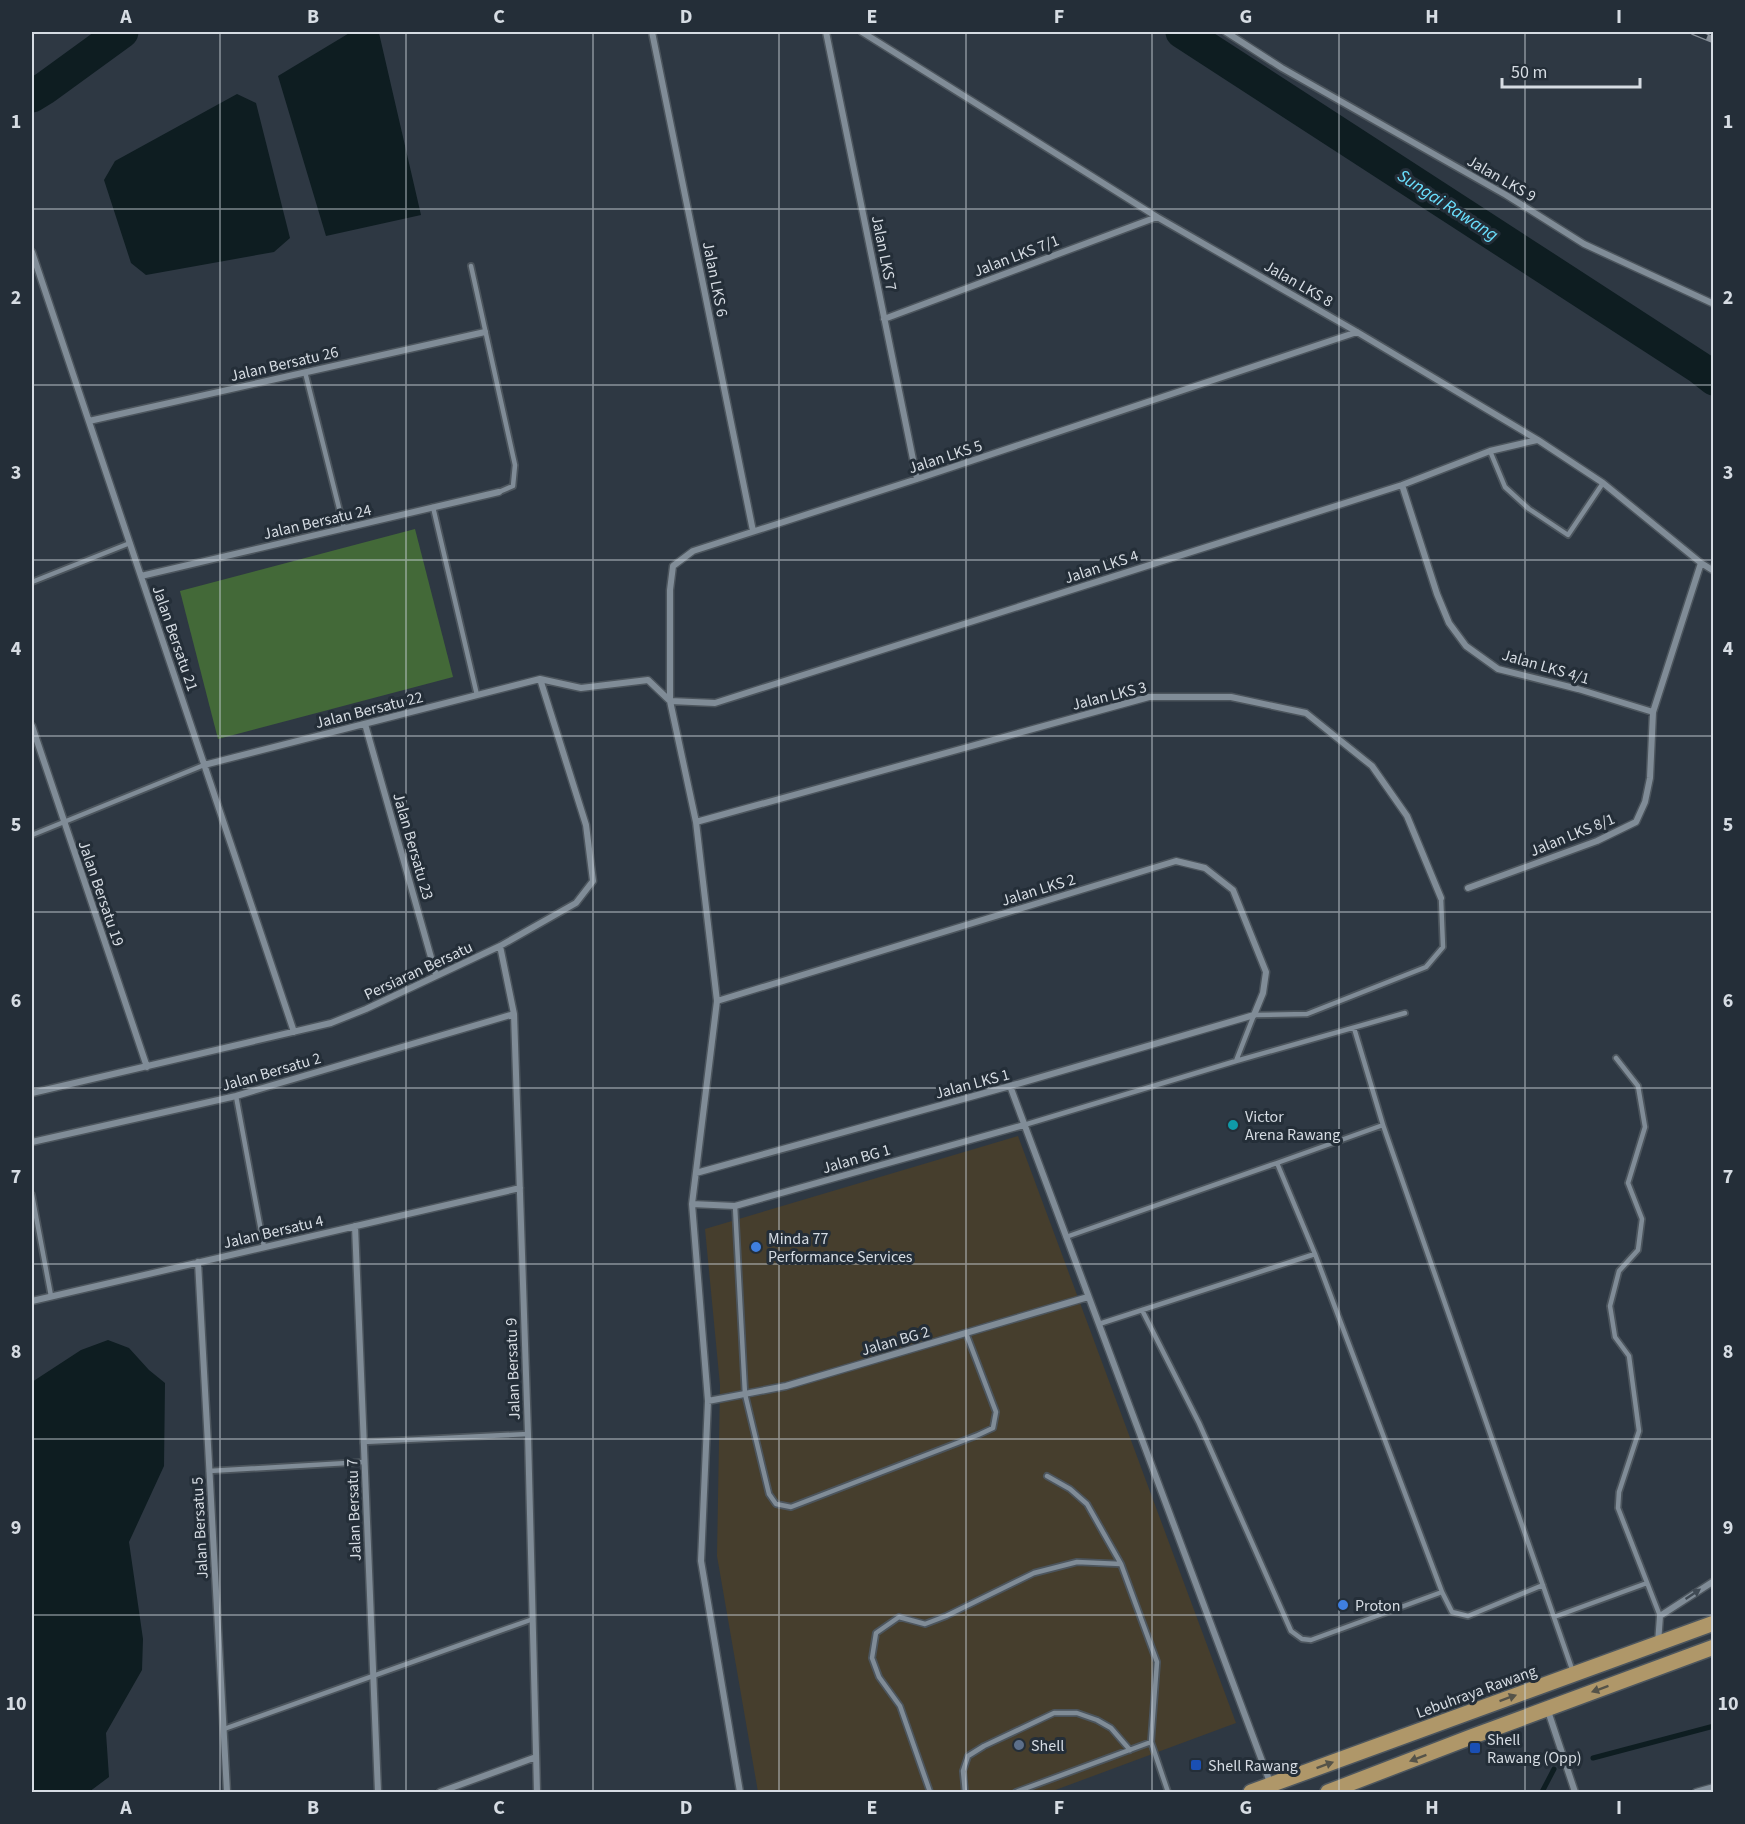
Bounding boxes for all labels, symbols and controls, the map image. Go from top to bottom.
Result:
text: A [119,3,132,31]
text: B [307,3,319,31]
text: C [493,3,505,31]
text: D [680,3,692,31]
text: E [867,3,877,31]
text: F [1054,3,1064,31]
text: G [1240,3,1252,31]
text: H [1425,3,1439,31]
text: I [1616,3,1622,31]
scale bar [1502,51,1640,89]
text: 50 m [1511,60,1547,85]
text: 1 [11,108,21,136]
text: 1 [1723,108,1733,136]
street label: Jalan LKS 9 [1463,150,1540,208]
water label: Sungai Rawang [1392,163,1503,247]
street label: Jalan LKS 7 [866,214,902,293]
street label: Jalan LKS 7/1 [970,230,1062,282]
street label: Jalan LKS 6 [697,240,733,319]
street label: Jalan LKS 8 [1260,255,1337,313]
text: 2 [11,284,21,312]
text: 2 [1723,284,1733,312]
street label: Jalan Bersatu 26 [228,341,341,387]
street label: Jalan LKS 5 [906,435,985,479]
text: 3 [11,459,21,487]
text: 3 [1723,459,1733,487]
street label: Jalan Bersatu 24 [261,499,374,545]
street label: Jalan LKS 4 [1062,545,1141,589]
street label: Jalan Bersatu 21 [147,583,203,694]
text: 4 [11,635,22,663]
text: 4 [1723,635,1734,663]
street label: Jalan LKS 4/1 [1499,644,1592,690]
street label: Jalan LKS 3 [1070,676,1149,716]
street label: Jalan Bersatu 22 [313,686,426,734]
street label: Jalan Bersatu 23 [387,790,439,902]
street label: Jalan LKS 8/1 [1527,808,1618,862]
text: 5 [11,811,21,839]
text: 5 [1723,811,1733,839]
street label: Jalan Bersatu 19 [73,838,129,949]
street label: Jalan LKS 2 [999,868,1078,912]
street label: Persiaran Bersatu [361,936,476,1006]
text: 6 [11,987,21,1015]
text: 6 [1723,987,1733,1015]
street label: Jalan Bersatu 2 [219,1047,324,1097]
street label: Jalan LKS 1 [933,1063,1012,1104]
place label: Victor Arena Rawang [1245,1106,1340,1146]
marker: Victor Arena Rawang [1226,1118,1240,1132]
street label: Jalan BG 1 [819,1139,893,1179]
text: 7 [11,1163,21,1191]
text: 7 [1723,1163,1733,1191]
street label: Jalan Bersatu 4 [221,1210,326,1254]
place label: Minda 77 Performance Services [768,1228,913,1268]
marker: Minda 77 Performance Services [749,1240,763,1254]
street label: Jalan Bersatu 9 [500,1317,526,1421]
street label: Jalan BG 2 [858,1321,932,1361]
text: 8 [11,1338,21,1366]
text: 8 [1723,1338,1733,1366]
street label: Jalan Bersatu 7 [341,1458,367,1562]
street label: Jalan Bersatu 5 [186,1476,214,1580]
text: 9 [11,1514,21,1542]
text: 9 [1723,1514,1733,1542]
one-way arrow [1684,1588,1700,1600]
place label: Proton [1355,1595,1400,1617]
marker: Proton [1336,1598,1350,1612]
street label: Lebuhraya Rawang [1413,1660,1540,1724]
one-way arrow [1591,1685,1609,1695]
text: 10 [5,1690,27,1718]
text: 10 [1717,1690,1739,1718]
one-way arrow [1499,1693,1517,1703]
place label: Shell Rawang (Opp) [1487,1729,1582,1769]
place label: Shell [1031,1735,1064,1757]
marker: Shell [1012,1738,1026,1752]
marker: Shell Rawang (Opp) [1468,1741,1482,1755]
one-way arrow [1408,1753,1426,1763]
place label: Shell Rawang [1208,1755,1298,1777]
marker: Shell Rawang [1189,1758,1203,1772]
one-way arrow [1316,1760,1334,1770]
text: A [119,1794,132,1822]
text: B [307,1794,319,1822]
text: C [493,1794,505,1822]
text: D [680,1794,692,1822]
text: E [867,1794,877,1822]
text: F [1054,1794,1064,1822]
text: G [1240,1794,1252,1822]
text: H [1425,1794,1439,1822]
text: I [1616,1794,1622,1822]

